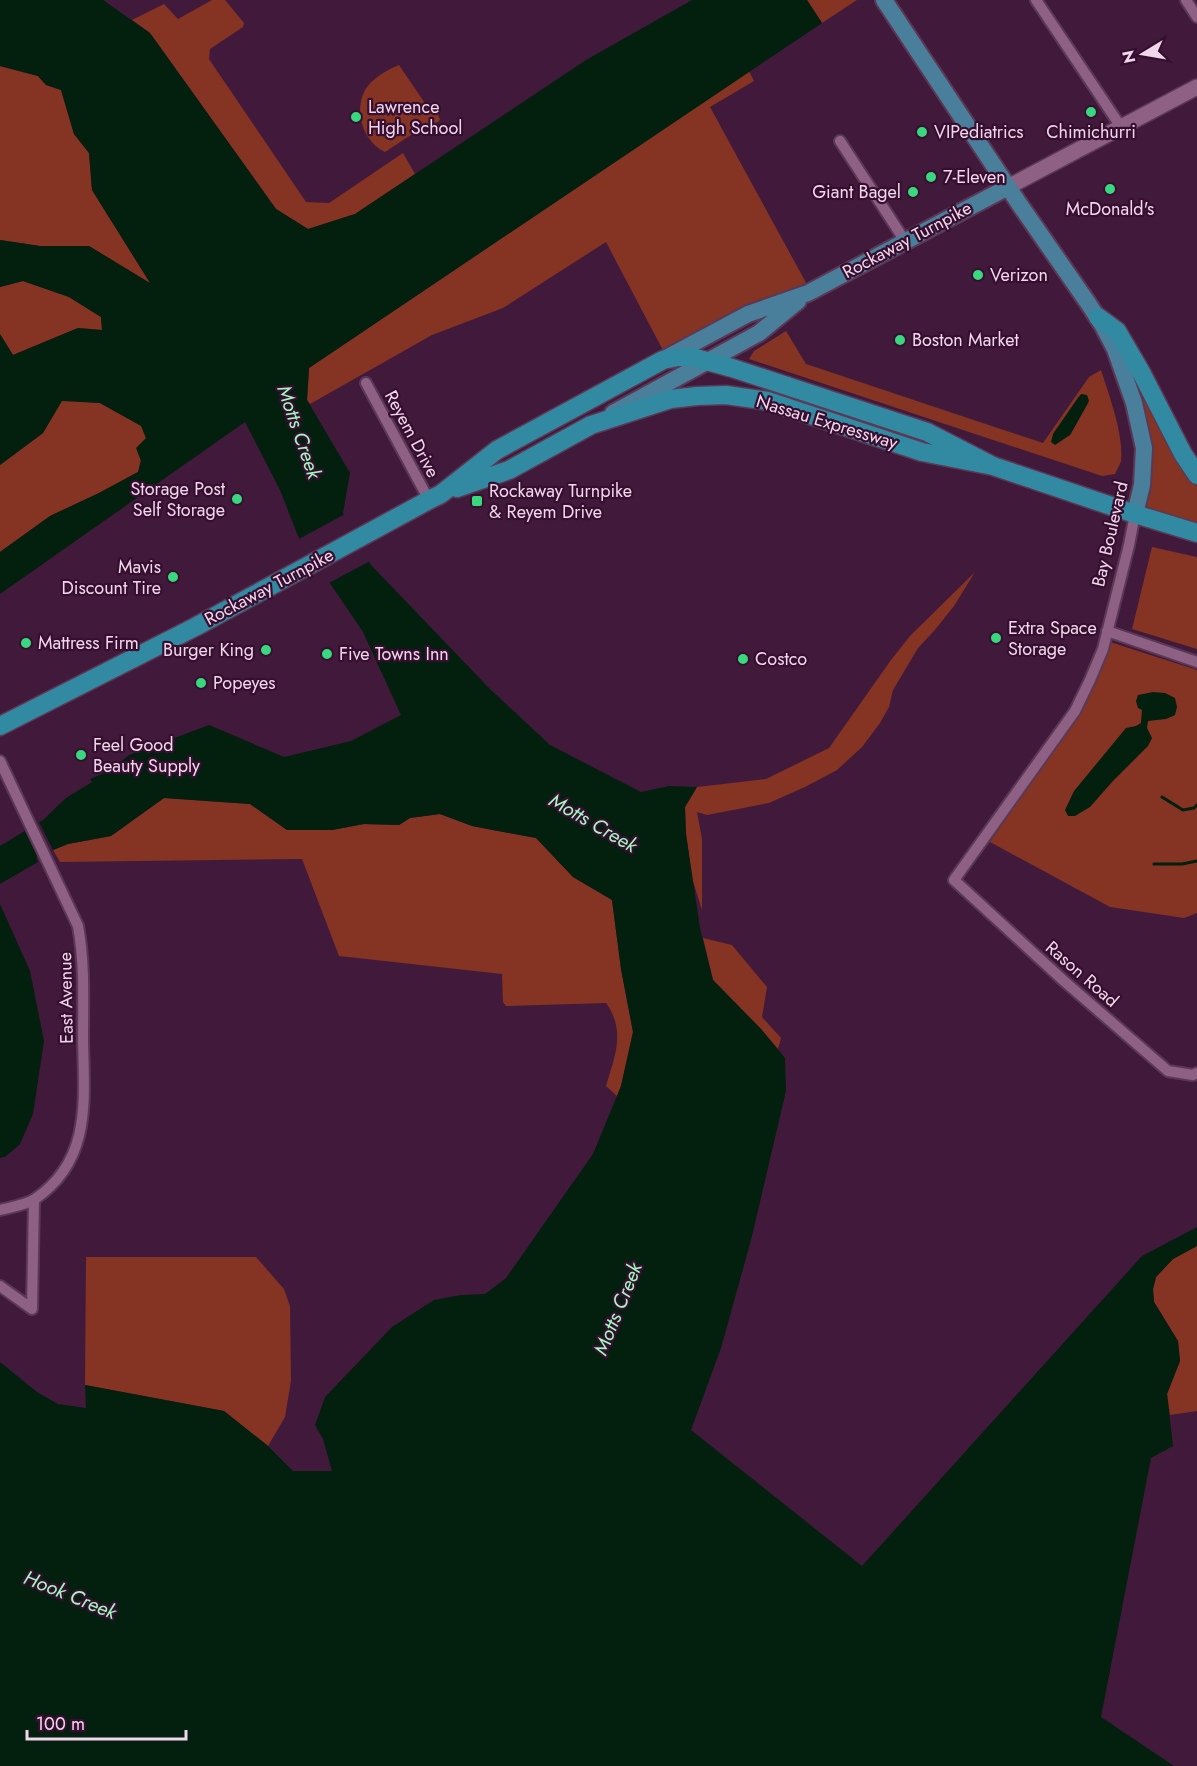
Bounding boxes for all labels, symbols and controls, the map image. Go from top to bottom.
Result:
north arrow [1113,24,1173,84]
text: N [1116,48,1141,65]
place label: Lawrence High School [368,94,462,141]
marker: Chimichurri [1084,105,1098,119]
marker: Lawrence High School [349,110,363,124]
place label: VIPediatrics [934,119,1024,145]
place label: Chimichurri [1046,119,1136,145]
marker: VIPediatrics [915,125,929,139]
place label: 7-Eleven [943,164,1006,190]
marker: 7-Eleven [924,170,938,184]
place label: Giant Bagel [812,179,901,205]
marker: McDonald's [1103,182,1117,196]
marker: Giant Bagel [906,185,920,199]
street label: Rockaway Turnpike [838,195,976,285]
place label: McDonald's [1066,196,1154,222]
place label: Verizon [990,262,1048,288]
marker: Verizon [971,268,985,282]
place label: Boston Market [912,327,1019,353]
marker: Boston Market [893,333,907,347]
water label: Motts Creek [269,381,329,484]
street label: Reyem Drive [378,386,446,482]
street label: Nassau Expressway [753,388,901,456]
place label: Storage Post Self Storage [131,476,226,523]
place label: Rockaway Turnpike & Reyem Drive [489,478,632,525]
street label: Bay Boulevard [1085,479,1135,589]
marker: Storage Post Self Storage [230,492,244,506]
marker: Rockaway Turnpike & Reyem Drive [470,494,484,508]
street label: Rockaway Turnpike [200,542,338,632]
place label: Mavis Discount Tire [62,554,161,601]
marker: Mavis Discount Tire [166,570,180,584]
place label: Extra Space Storage [1008,615,1097,662]
place label: Mattress Firm [38,630,139,656]
marker: Extra Space Storage [989,631,1003,645]
marker: Mattress Firm [19,636,33,650]
place label: Burger King [163,637,254,663]
place label: Five Towns Inn [339,641,449,667]
marker: Burger King [259,643,273,657]
place label: Costco [755,646,807,672]
marker: Five Towns Inn [320,647,334,661]
marker: Costco [736,652,750,666]
place label: Popeyes [213,670,276,696]
marker: Popeyes [194,676,208,690]
place label: Feel Good Beauty Supply [93,732,200,779]
marker: Feel Good Beauty Supply [74,748,88,762]
water label: Motts Creek [543,786,644,861]
street label: Rason Road [1040,935,1124,1013]
street label: East Avenue [52,952,80,1044]
water label: Motts Creek [586,1257,650,1360]
water label: Hook Creek [19,1563,122,1627]
scale bar [27,1703,186,1741]
text: 100 m [36,1711,85,1737]

